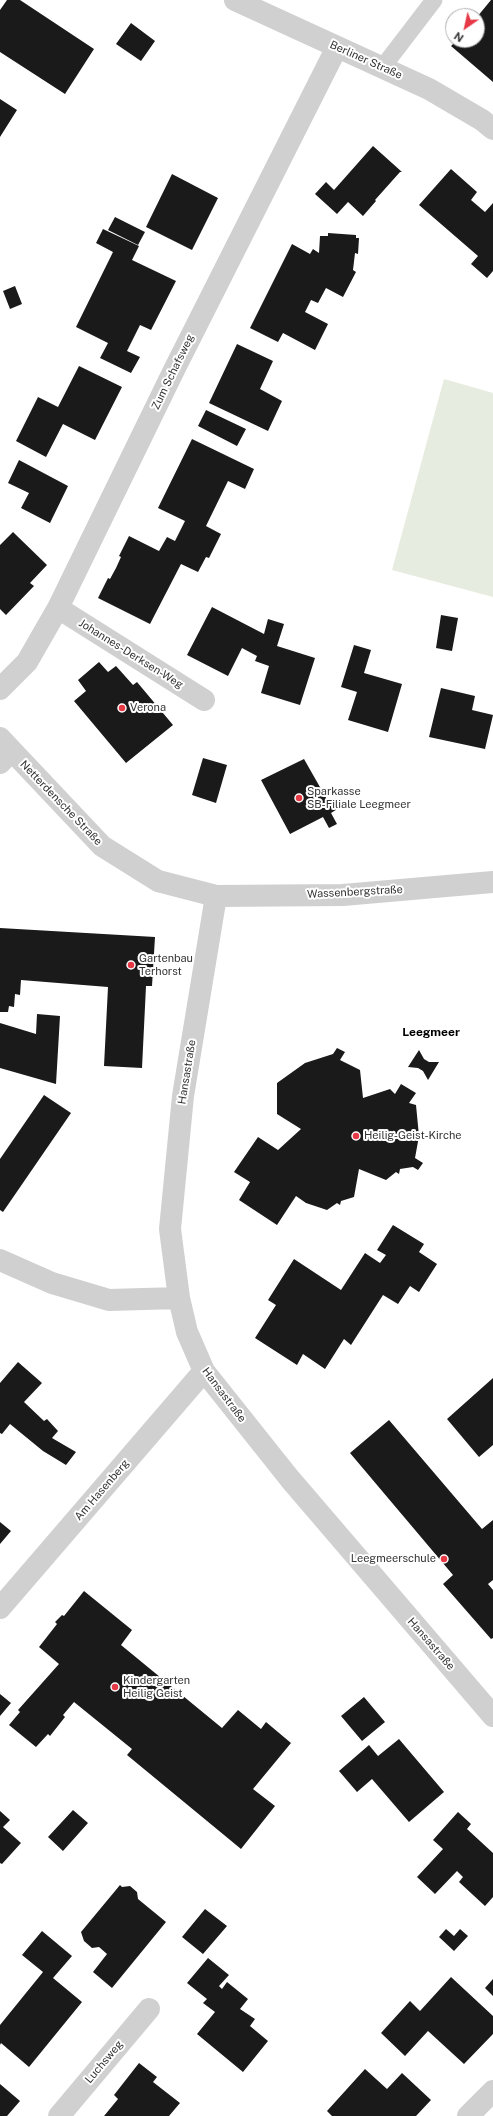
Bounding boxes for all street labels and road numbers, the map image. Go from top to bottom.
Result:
street label: Berliner Straße [328,38,404,82]
street label: Zum Schafsweg [149,332,197,412]
street label: Johannes-Derksen-Weg [76,616,186,692]
street label: Netterdensche Straße [17,758,105,848]
street label: Wassenbergstraße [307,883,403,901]
street label: Hansastraße [175,1039,199,1105]
street label: Hansastraße [199,1365,249,1425]
street label: Am Hasenberg [72,1457,132,1523]
street label: Hansastraße [405,1615,457,1673]
street label: Luchsweg [82,2038,126,2086]

